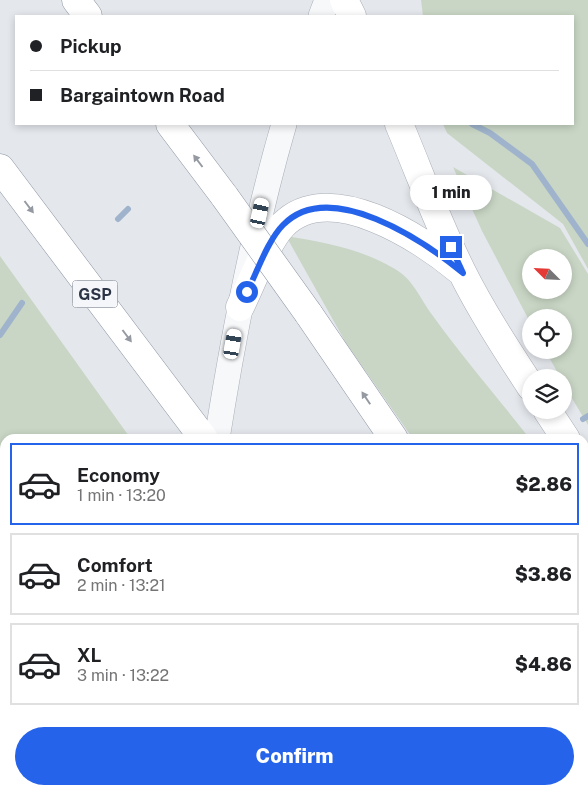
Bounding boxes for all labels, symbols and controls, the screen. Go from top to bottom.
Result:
text: Pickup [60,35,122,57]
text: Bargaintown Road [60,84,225,106]
one-way arrow [192,154,203,167]
callout: 1 min [410,174,492,210]
text: 1 min [431,183,471,202]
car [249,197,270,229]
one-way arrow [24,200,35,213]
route end [440,236,462,258]
north arrow [522,249,572,299]
map controls [522,249,572,419]
road number: GSP [72,280,118,308]
route start [236,281,258,303]
button: locate [522,309,572,359]
car [223,328,242,360]
one-way arrow [122,329,133,342]
button: layers [522,369,572,419]
one-way arrow [361,392,371,405]
icon: car [17,462,62,507]
text: Economy [77,464,160,486]
text: $2.86 [515,473,572,495]
text: 1 min · 13:20 [77,486,166,505]
icon: car [17,552,62,597]
text: Comfort [77,554,153,576]
text: $3.86 [515,563,572,585]
text: 2 min · 13:21 [77,576,165,595]
icon: car [17,642,62,687]
text: XL [77,644,102,666]
text: $4.86 [515,653,572,675]
text: 3 min · 13:22 [77,666,169,685]
button: Confirm [15,727,574,785]

